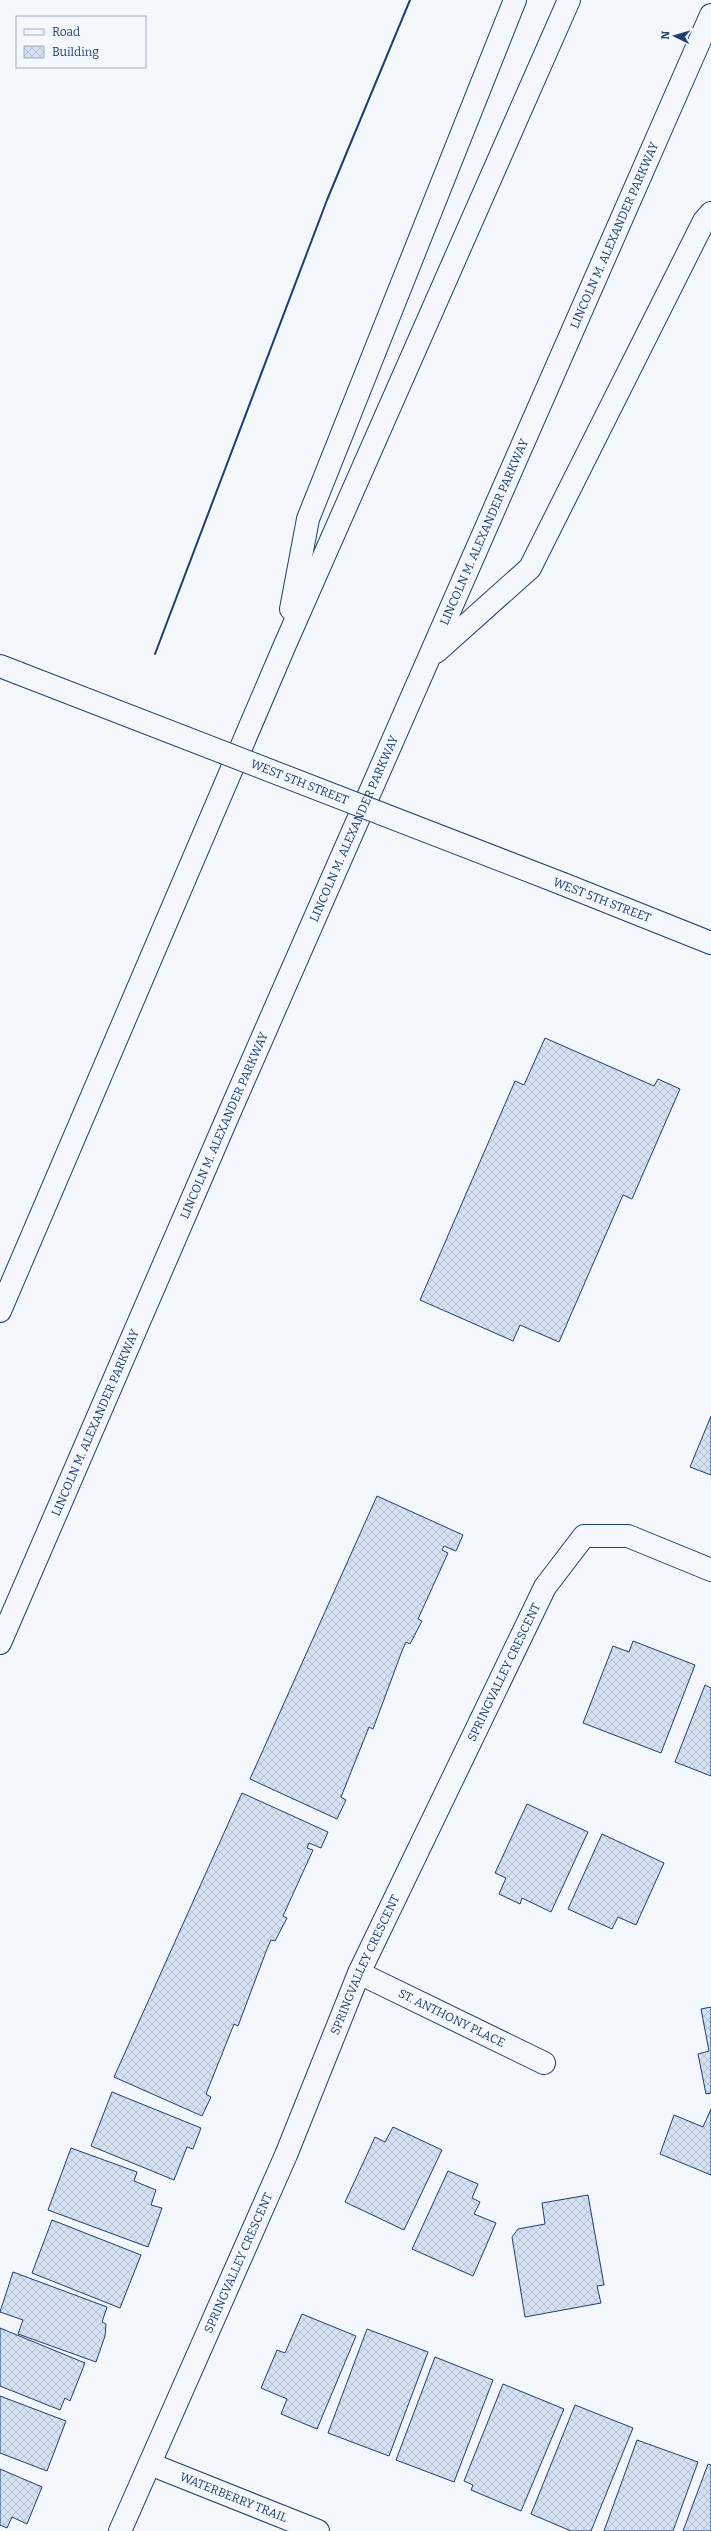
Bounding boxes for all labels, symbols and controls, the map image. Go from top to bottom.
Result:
legend [16,16,146,68]
north arrow [655,16,695,56]
text: Road [52,25,80,39]
text: N [659,30,672,40]
text: Building [52,45,99,59]
street label: LINCOLN M. ALEXANDER PARKWAY [567,140,662,331]
street label: LINCOLN M. ALEXANDER PARKWAY [437,436,531,627]
street label: LINCOLN M. ALEXANDER PARKWAY [307,733,401,924]
street label: WEST 5TH STREET [249,757,351,807]
street label: WEST 5TH STREET [551,875,653,925]
street label: LINCOLN M. ALEXANDER PARKWAY [177,1030,271,1221]
street label: LINCOLN M. ALEXANDER PARKWAY [49,1327,142,1518]
street label: SPRINGVALLEY CRESCENT [465,1601,543,1744]
street label: SPRINGVALLEY CRESCENT [328,1893,403,2037]
street label: ST. ANTHONY PLACE [396,1986,507,2050]
street label: SPRINGVALLEY CRESCENT [201,2191,275,2335]
street label: WATERBERRY TRAIL [178,2470,290,2525]

